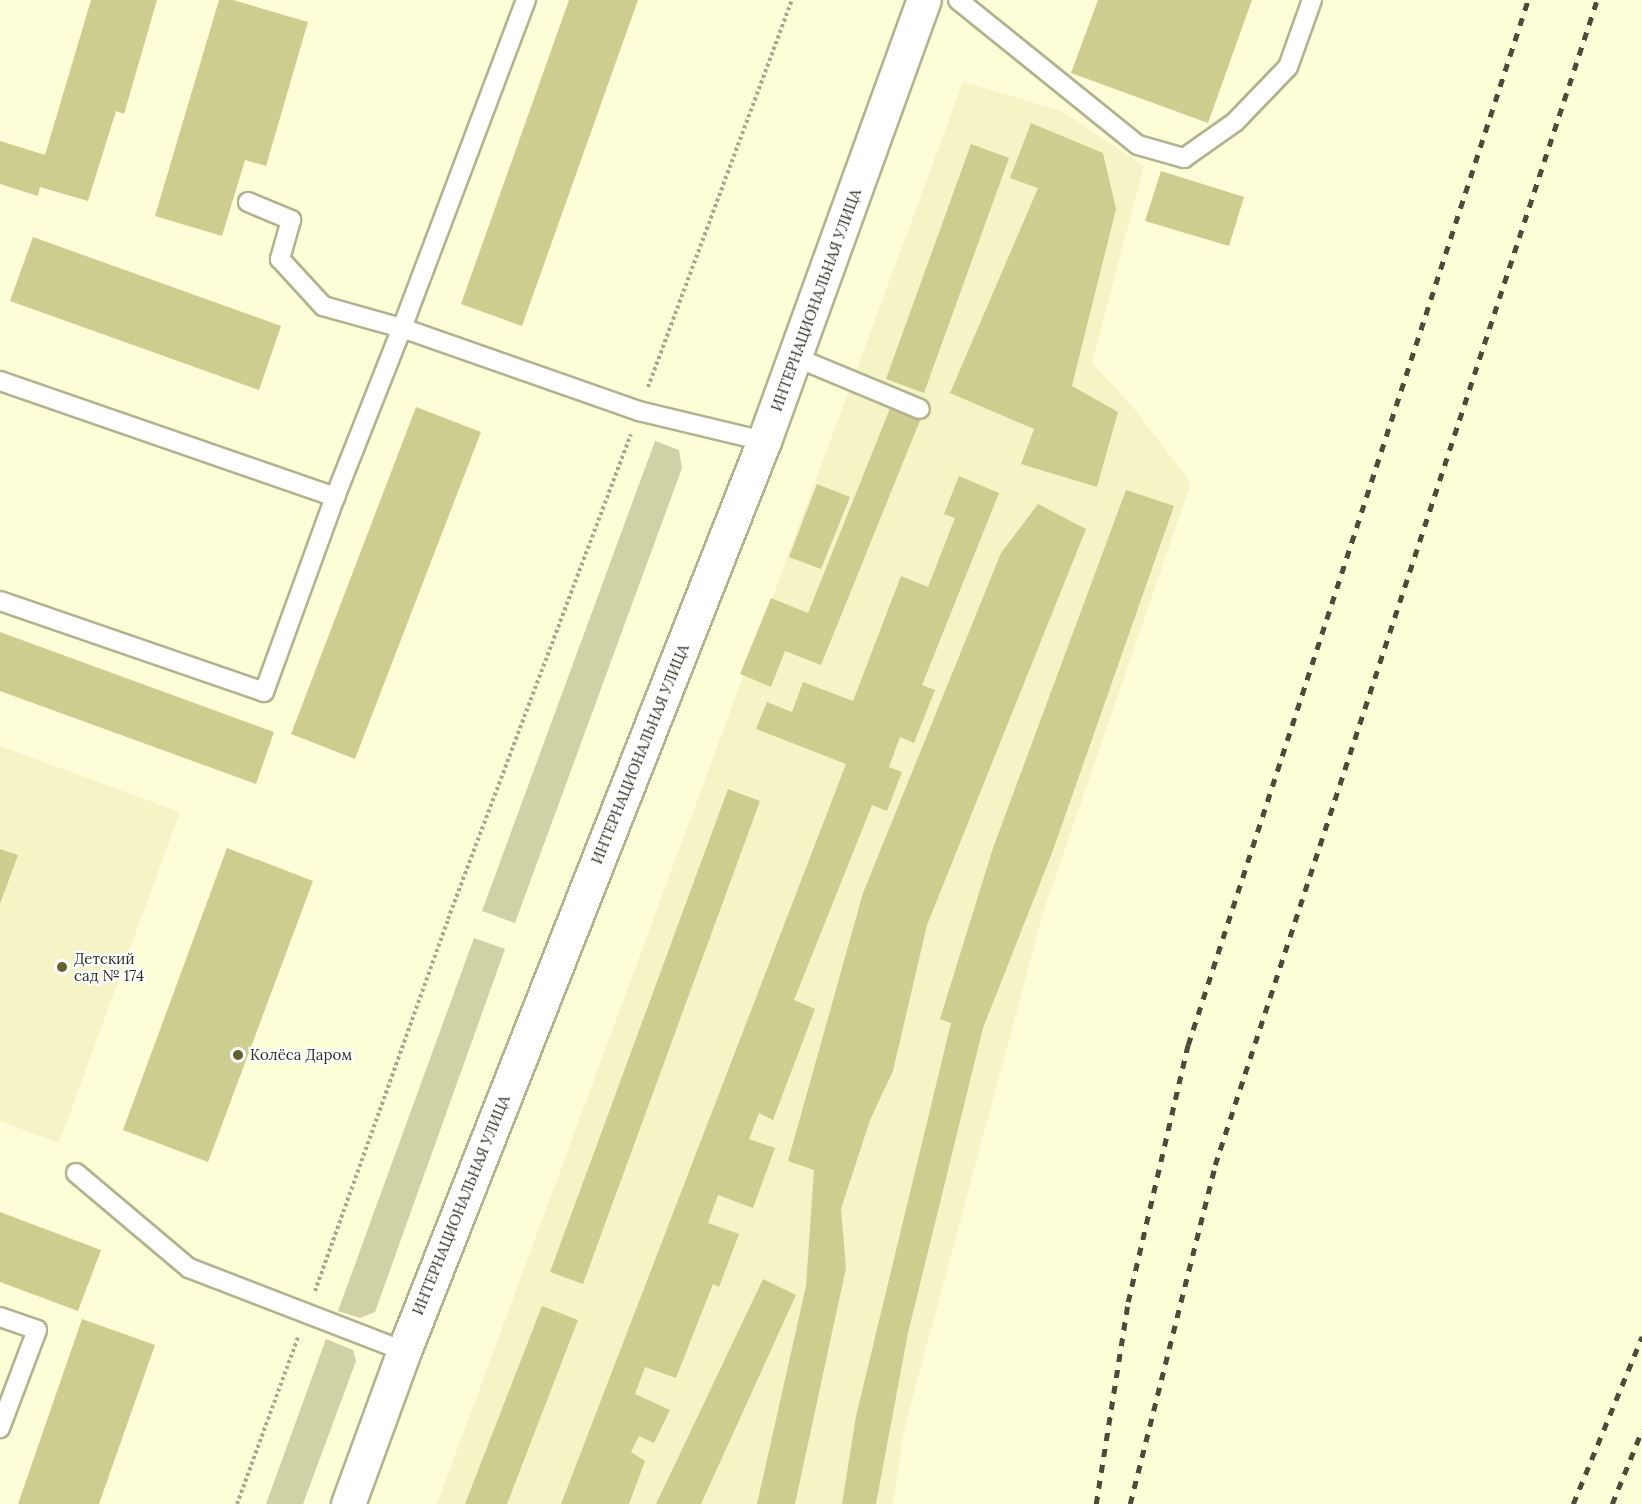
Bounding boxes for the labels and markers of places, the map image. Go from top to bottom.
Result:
place label: Детский сад № 174 [74,949,144,984]
marker: Детский сад № 174 [55,960,69,974]
place label: Колёса Даром [250,1046,352,1064]
marker: Колёса Даром [231,1048,245,1062]

